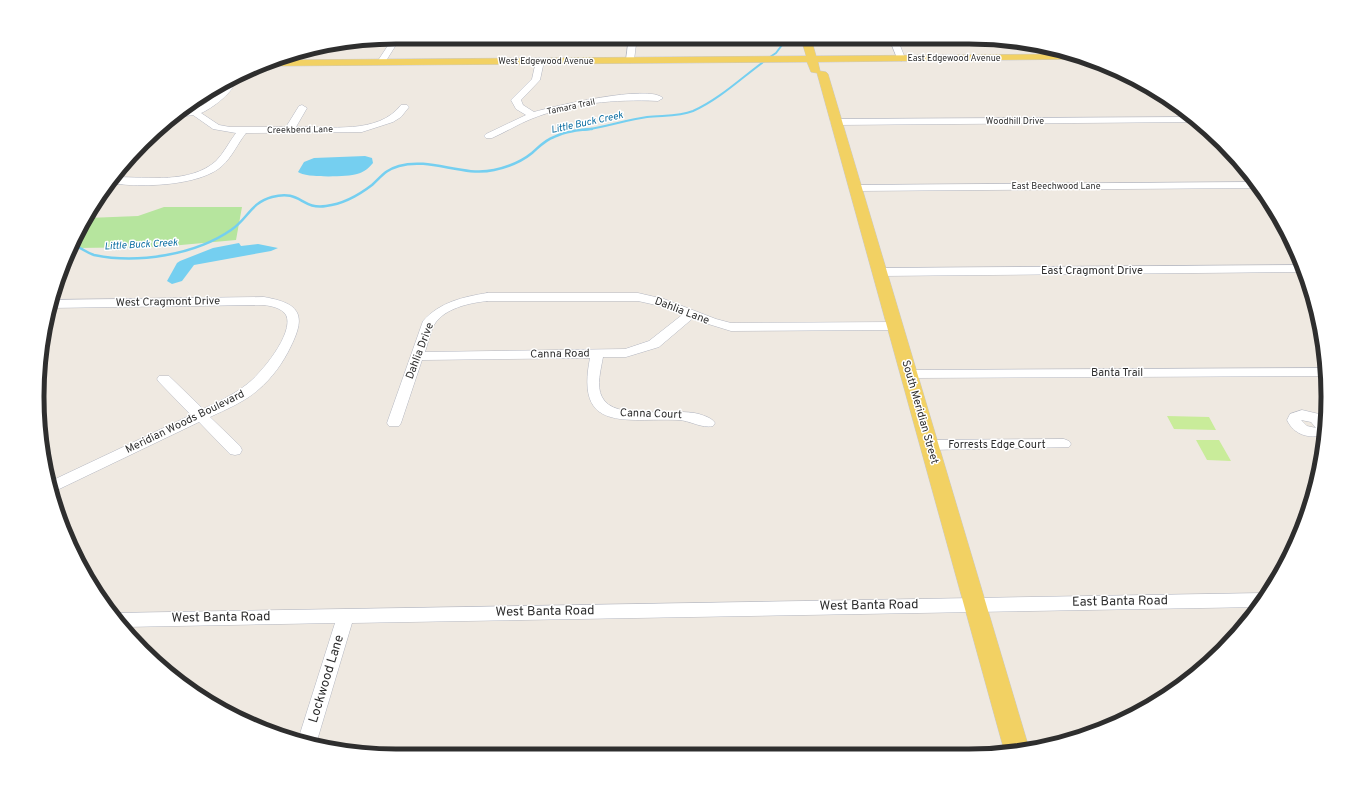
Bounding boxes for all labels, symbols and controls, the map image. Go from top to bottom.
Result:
street label: East Edgewood Avenue [907,53,1001,64]
street label: West Edgewood Avenue [498,56,594,67]
street label: Tamara Trail [546,97,596,117]
water label: Little Buck Creek [550,109,625,137]
street label: Woodhill Drive [986,116,1044,127]
street label: Creekbend Lane [267,124,333,136]
street label: East Beechwood Lane [1012,181,1101,192]
water label: Little Buck Creek [104,237,179,253]
street label: East Cragmont Drive [1041,264,1143,278]
street label: West Cragmont Drive [116,294,220,310]
street label: Dahlia Lane [653,294,712,328]
street label: Dahlia Drive [403,321,437,381]
street label: Canna Road [530,346,590,362]
street label: South Meridian Street [898,358,942,466]
street label: Banta Trail [1091,366,1143,380]
street label: Meridian Woods Boulevard [123,387,247,457]
street label: Canna Court [620,406,682,422]
street label: Forrests Edge Court [948,438,1046,452]
street label: East Banta Road [1072,593,1168,611]
street label: West Banta Road [819,597,919,615]
street label: West Banta Road [495,603,595,621]
street label: West Banta Road [171,609,271,627]
street label: Lockwood Lane [306,633,348,725]

